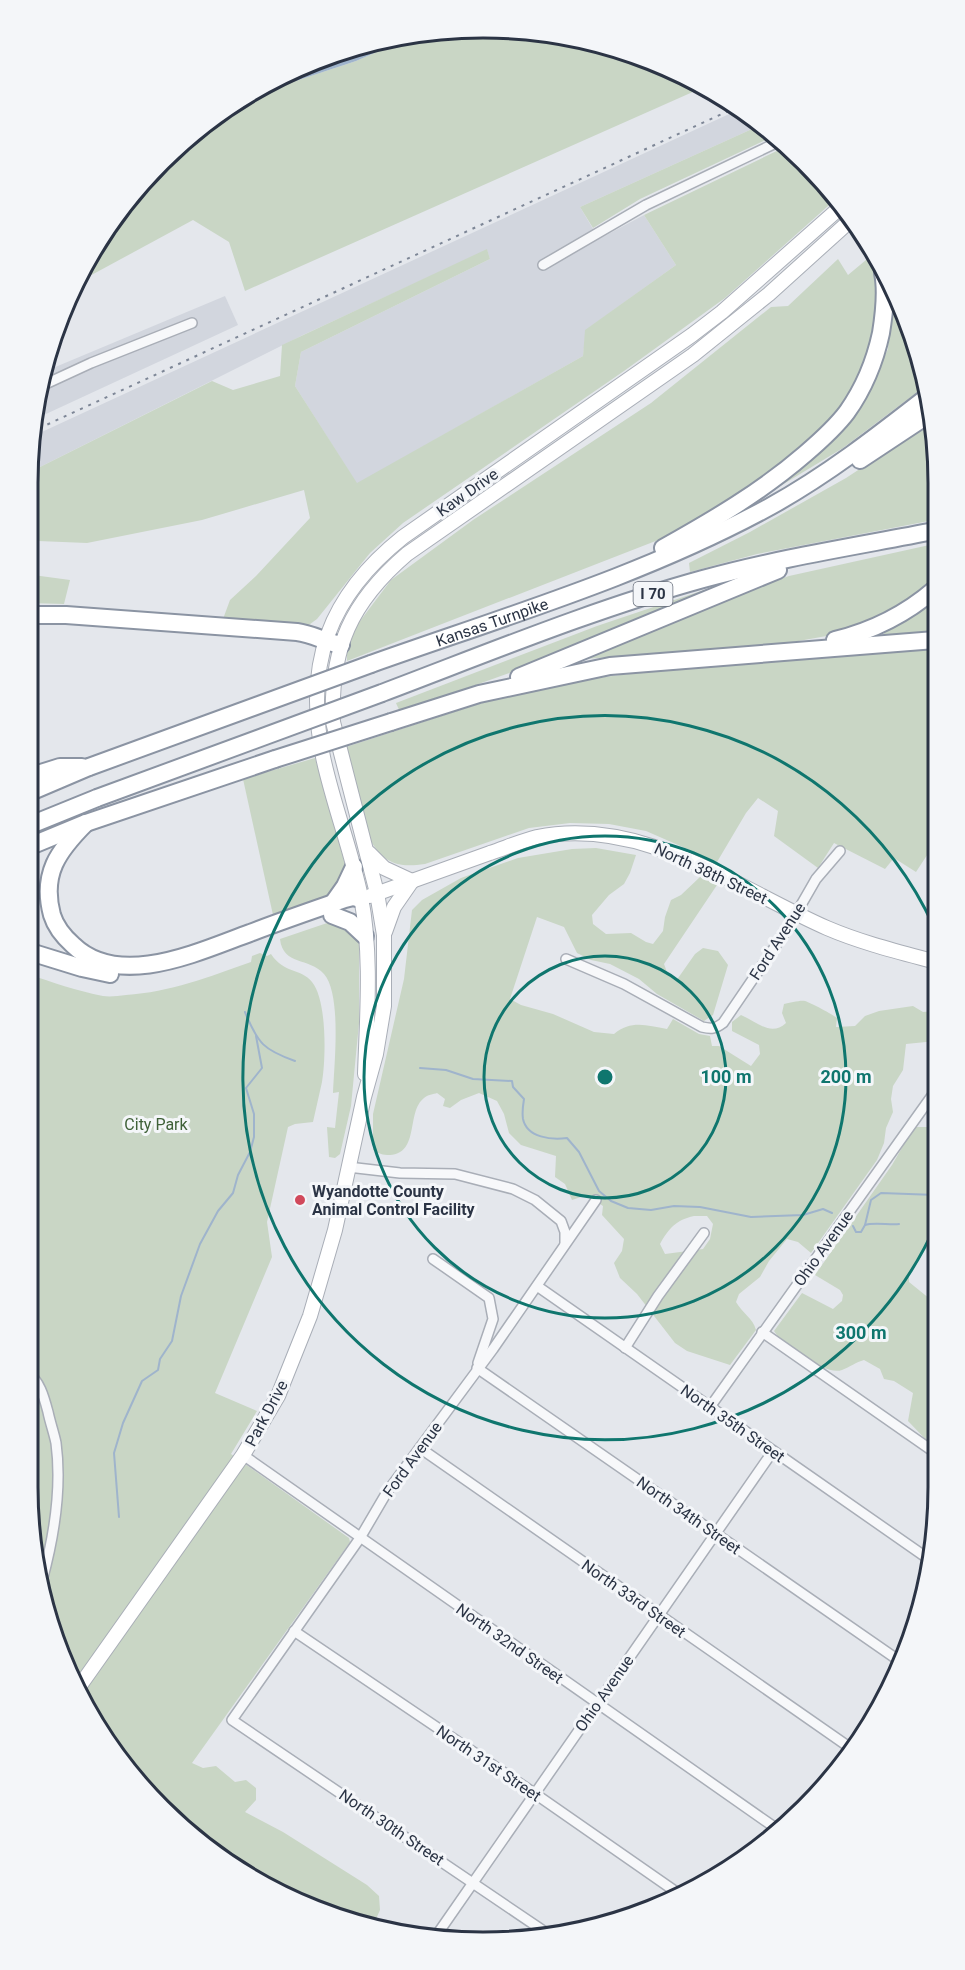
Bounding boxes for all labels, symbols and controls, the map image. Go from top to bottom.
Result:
street label: Kaw Drive [433,464,502,520]
road number: I 70 [634,582,672,606]
street label: Kansas Turnpike [433,594,551,651]
street label: North 38th Street [651,839,770,908]
street label: Ford Avenue [745,899,809,984]
text: 100 m [700,1066,752,1087]
text: 200 m [820,1066,872,1087]
centre of rings [595,1067,615,1087]
park label: City Park [124,1115,189,1134]
place label: Wyandotte County Animal Control Facility [312,1182,476,1219]
marker: Wyandotte County Animal Control Facility [293,1193,307,1207]
street label: Ohio Avenue [790,1207,857,1290]
text: 300 m [835,1322,887,1343]
street label: Park Drive [241,1377,292,1450]
street label: North 35th Street [677,1380,788,1466]
street label: Ford Avenue [379,1418,446,1501]
street label: North 34th Street [633,1472,744,1558]
street label: North 33rd Street [578,1555,689,1641]
street label: North 32nd Street [452,1599,567,1687]
street label: Ohio Avenue [571,1651,638,1735]
street label: North 31st Street [433,1721,545,1805]
street label: North 30th Street [336,1785,448,1870]

